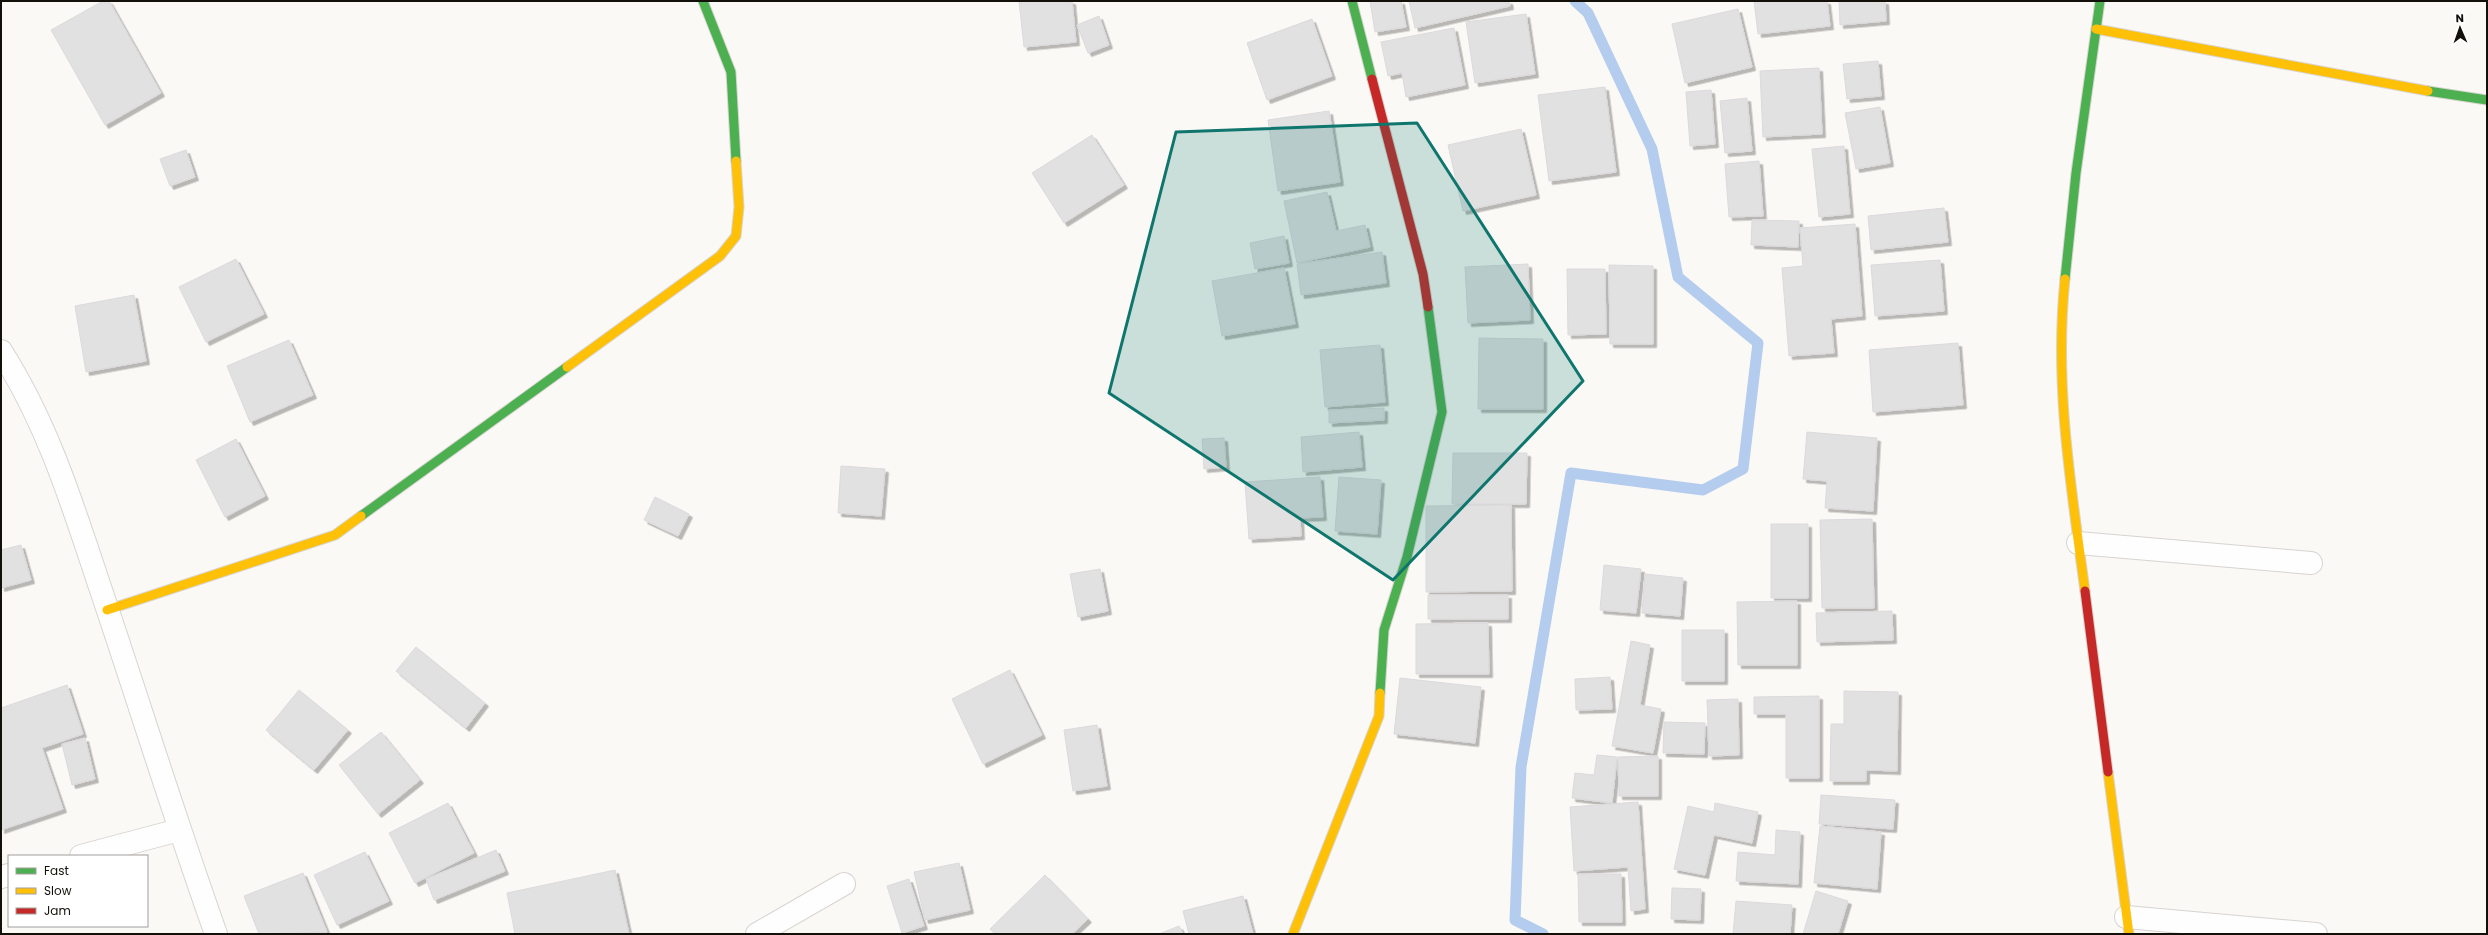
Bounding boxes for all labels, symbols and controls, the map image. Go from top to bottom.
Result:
north arrow [2440,8,2480,48]
text: N [2455,10,2464,26]
legend [8,855,148,927]
text: Fast [44,862,69,879]
text: Slow [44,882,72,899]
text: Jam [44,902,71,919]

